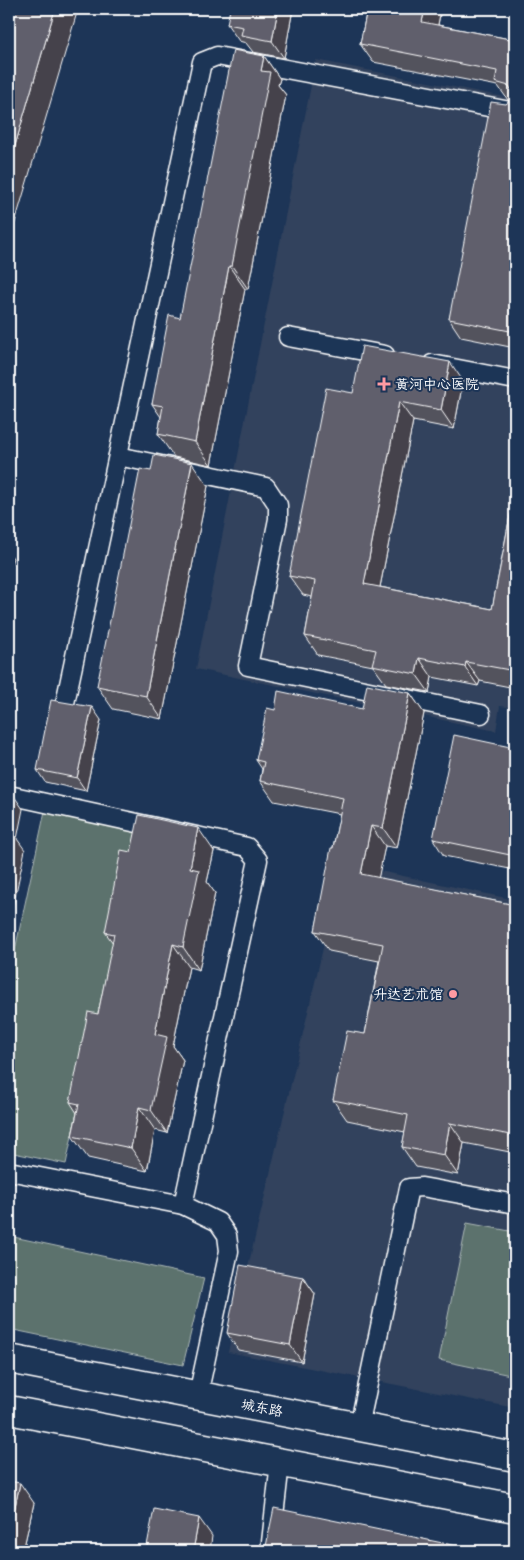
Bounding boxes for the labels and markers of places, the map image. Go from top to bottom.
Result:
place label: 黄河中心医院 [395,376,479,393]
marker: 黄河中心医院 [377,377,391,391]
place label: 升达艺术馆 [373,986,443,1003]
marker: 升达艺术馆 [447,988,459,1000]

